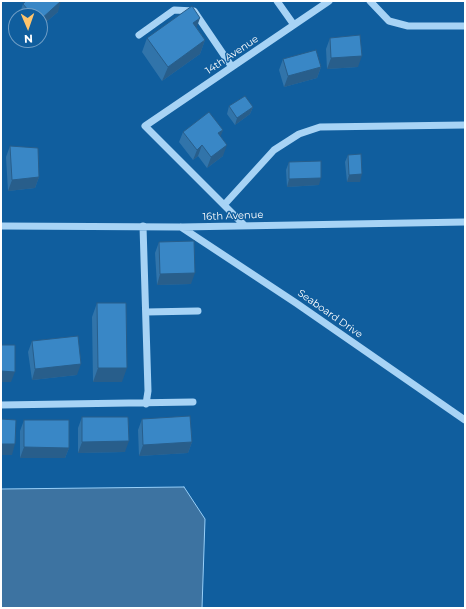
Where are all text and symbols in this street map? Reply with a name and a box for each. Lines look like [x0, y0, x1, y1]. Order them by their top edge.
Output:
north arrow [8, 8, 48, 48]
text: N [24, 32, 33, 46]
street label: 14th Avenue [203, 33, 261, 77]
street label: 16th Avenue [202, 209, 264, 223]
street label: Seaboard Drive [295, 287, 365, 341]

